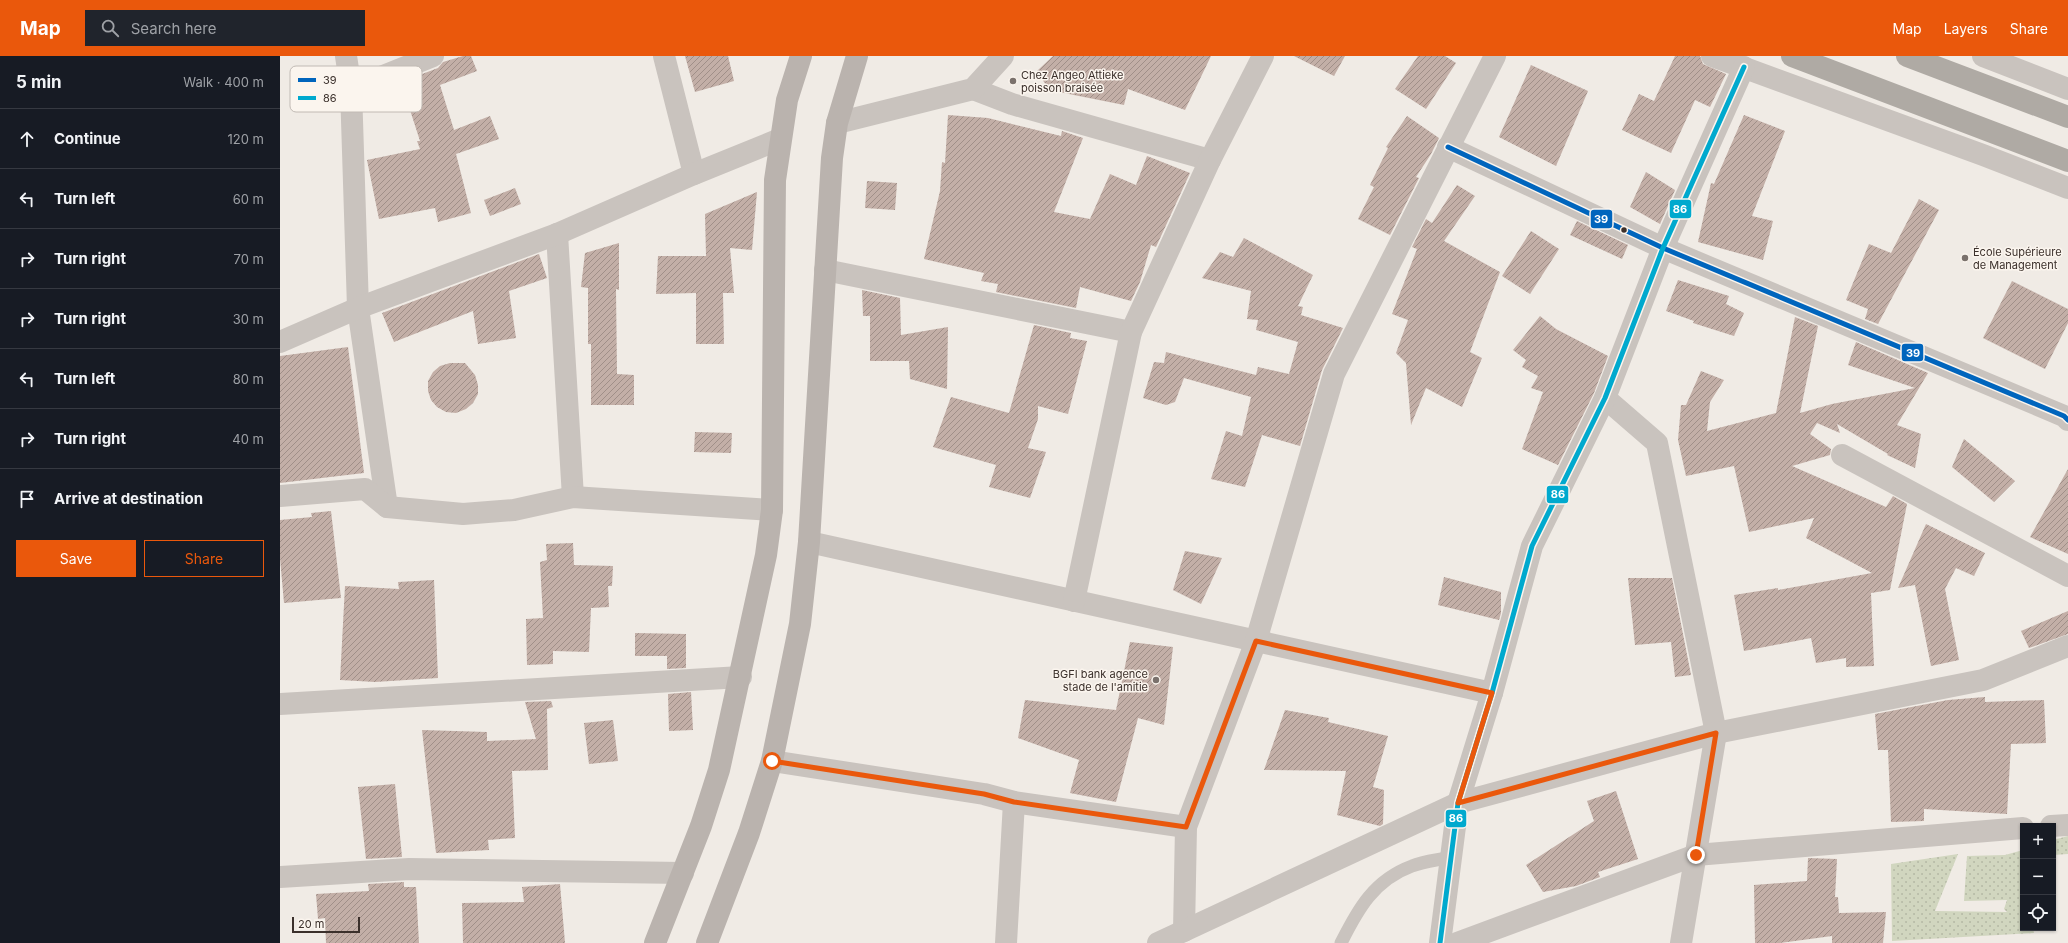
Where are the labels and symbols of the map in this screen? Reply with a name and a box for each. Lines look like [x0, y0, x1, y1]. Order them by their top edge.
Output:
legend [290, 66, 422, 112]
place label: Chez Angeo Attieke poisson braisée [1021, 68, 1123, 95]
text: 39 [323, 73, 337, 87]
marker: Chez Angeo Attieke poisson braisée [1008, 76, 1018, 86]
text: 86 [323, 91, 337, 105]
line badge: 86 [1669, 199, 1692, 219]
text: 86 [1673, 202, 1687, 216]
line badge: 39 [1590, 209, 1613, 229]
text: 39 [1594, 212, 1608, 226]
unlabelled marker [1619, 225, 1629, 235]
place label: École Supérieure de Management [1973, 245, 2062, 272]
marker: École Supérieure de Management [1960, 253, 1970, 263]
line badge: 39 [1901, 343, 1924, 362]
text: 39 [1906, 346, 1920, 360]
line badge: 86 [1546, 485, 1569, 504]
text: 86 [1551, 487, 1565, 501]
place label: BGFI bank agence stade de l'amitie [1053, 667, 1148, 694]
marker: BGFI bank agence stade de l'amitie [1151, 675, 1161, 685]
route start [763, 752, 781, 770]
line badge: 86 [1445, 809, 1467, 828]
text: 86 [1449, 811, 1463, 825]
route end [1687, 846, 1705, 864]
scale bar [292, 915, 360, 934]

